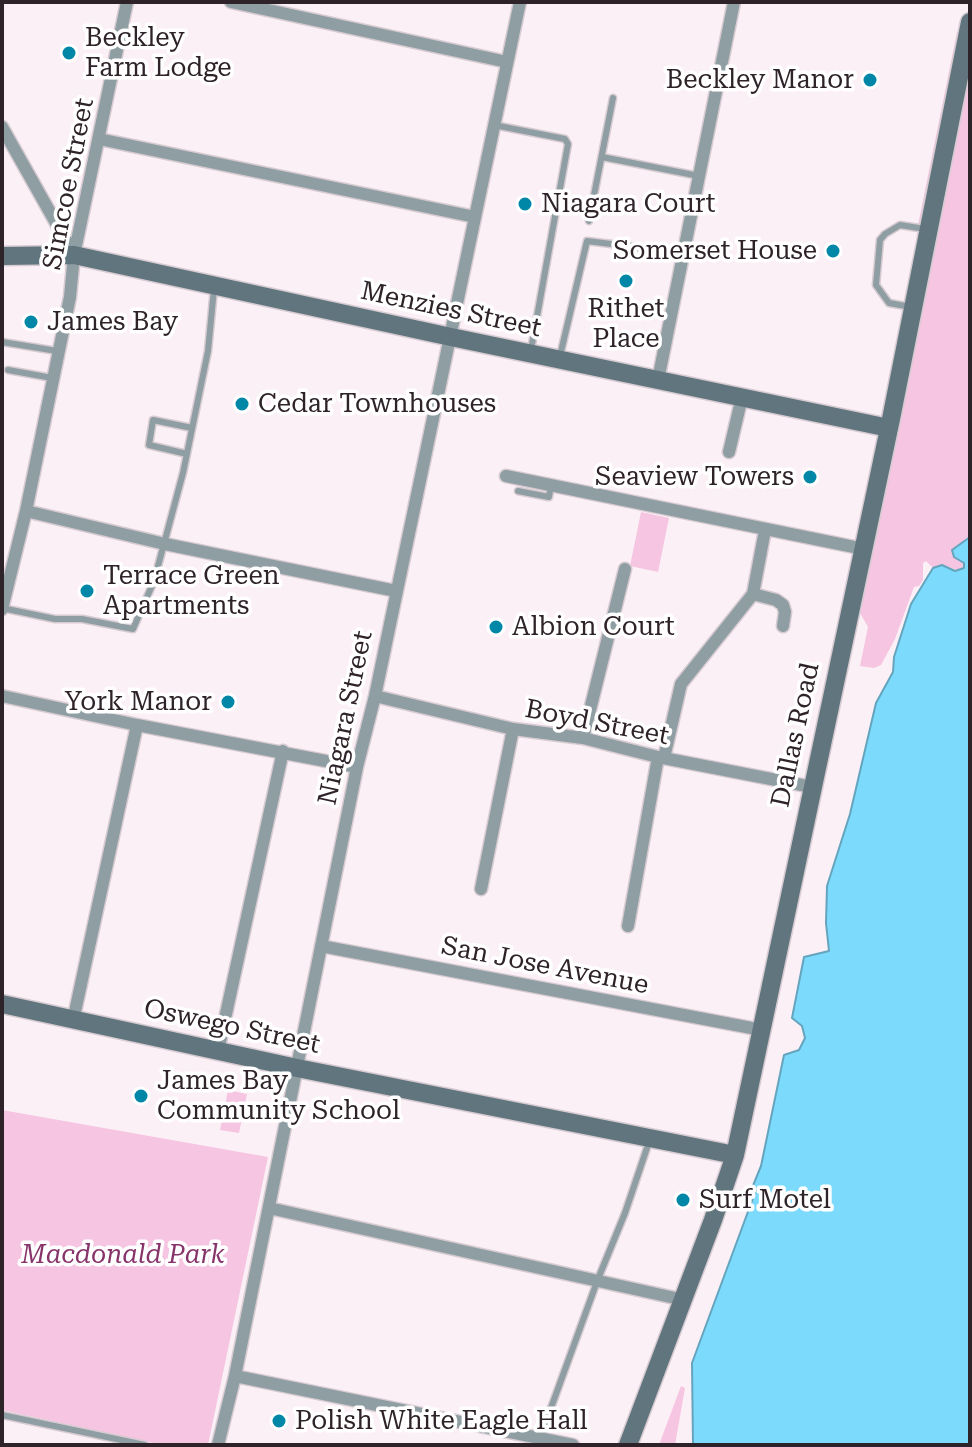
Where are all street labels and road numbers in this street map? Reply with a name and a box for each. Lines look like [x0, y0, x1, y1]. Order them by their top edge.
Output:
street label: Simcoe Street [37, 96, 101, 272]
street label: Menzies Street [358, 276, 544, 344]
street label: Niagara Street [312, 628, 380, 808]
street label: Dallas Road [765, 660, 827, 810]
street label: Boyd Street [523, 694, 671, 752]
street label: San Jose Avenue [439, 931, 651, 1001]
street label: Oswego Street [141, 993, 323, 1061]

